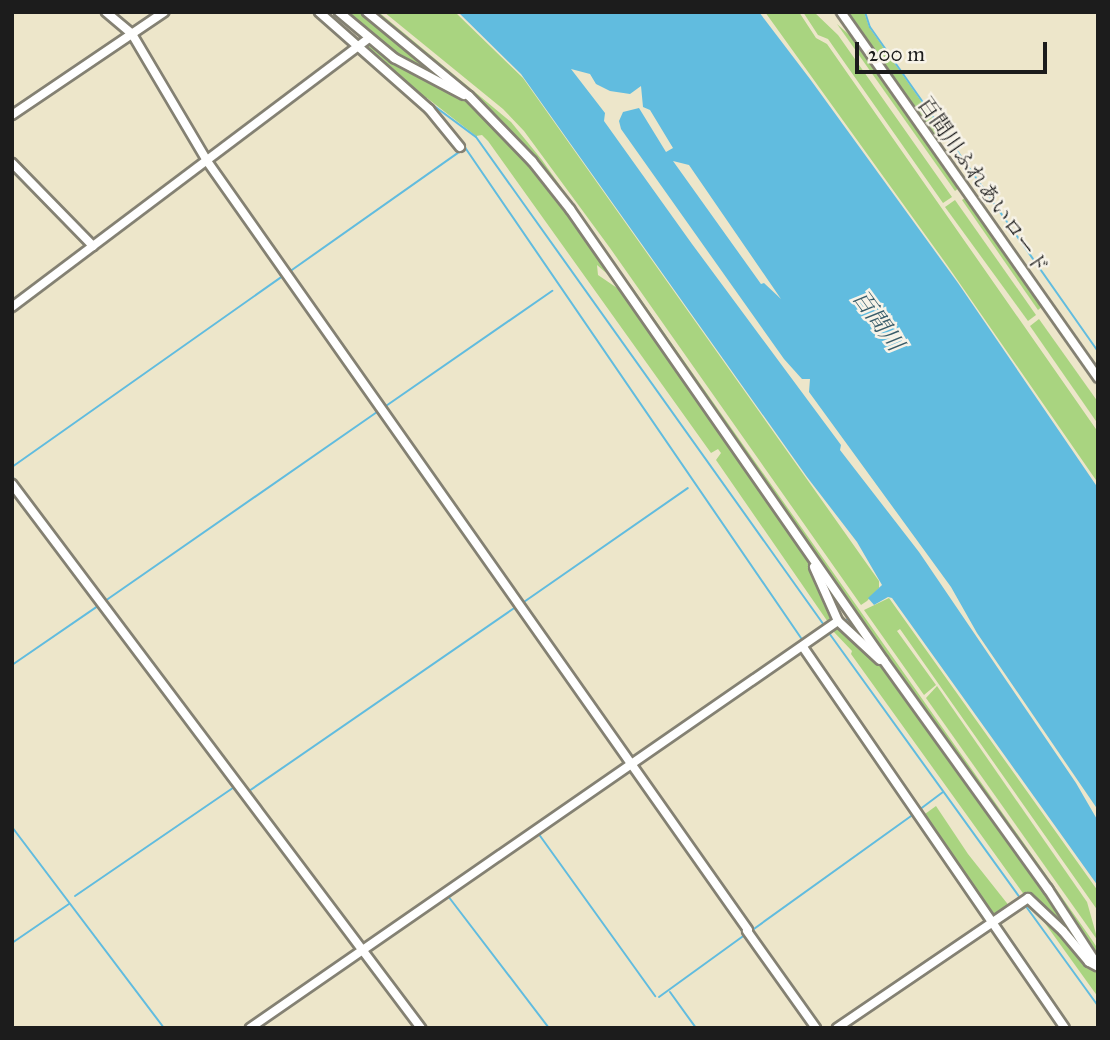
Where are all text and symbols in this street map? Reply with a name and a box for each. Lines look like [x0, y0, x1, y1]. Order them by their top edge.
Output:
scale bar [858, 28, 1050, 72]
text: 200 m [868, 41, 925, 67]
street label: 百間川ふれあいロード [912, 92, 1054, 278]
water label: 百間川 [847, 284, 909, 356]

